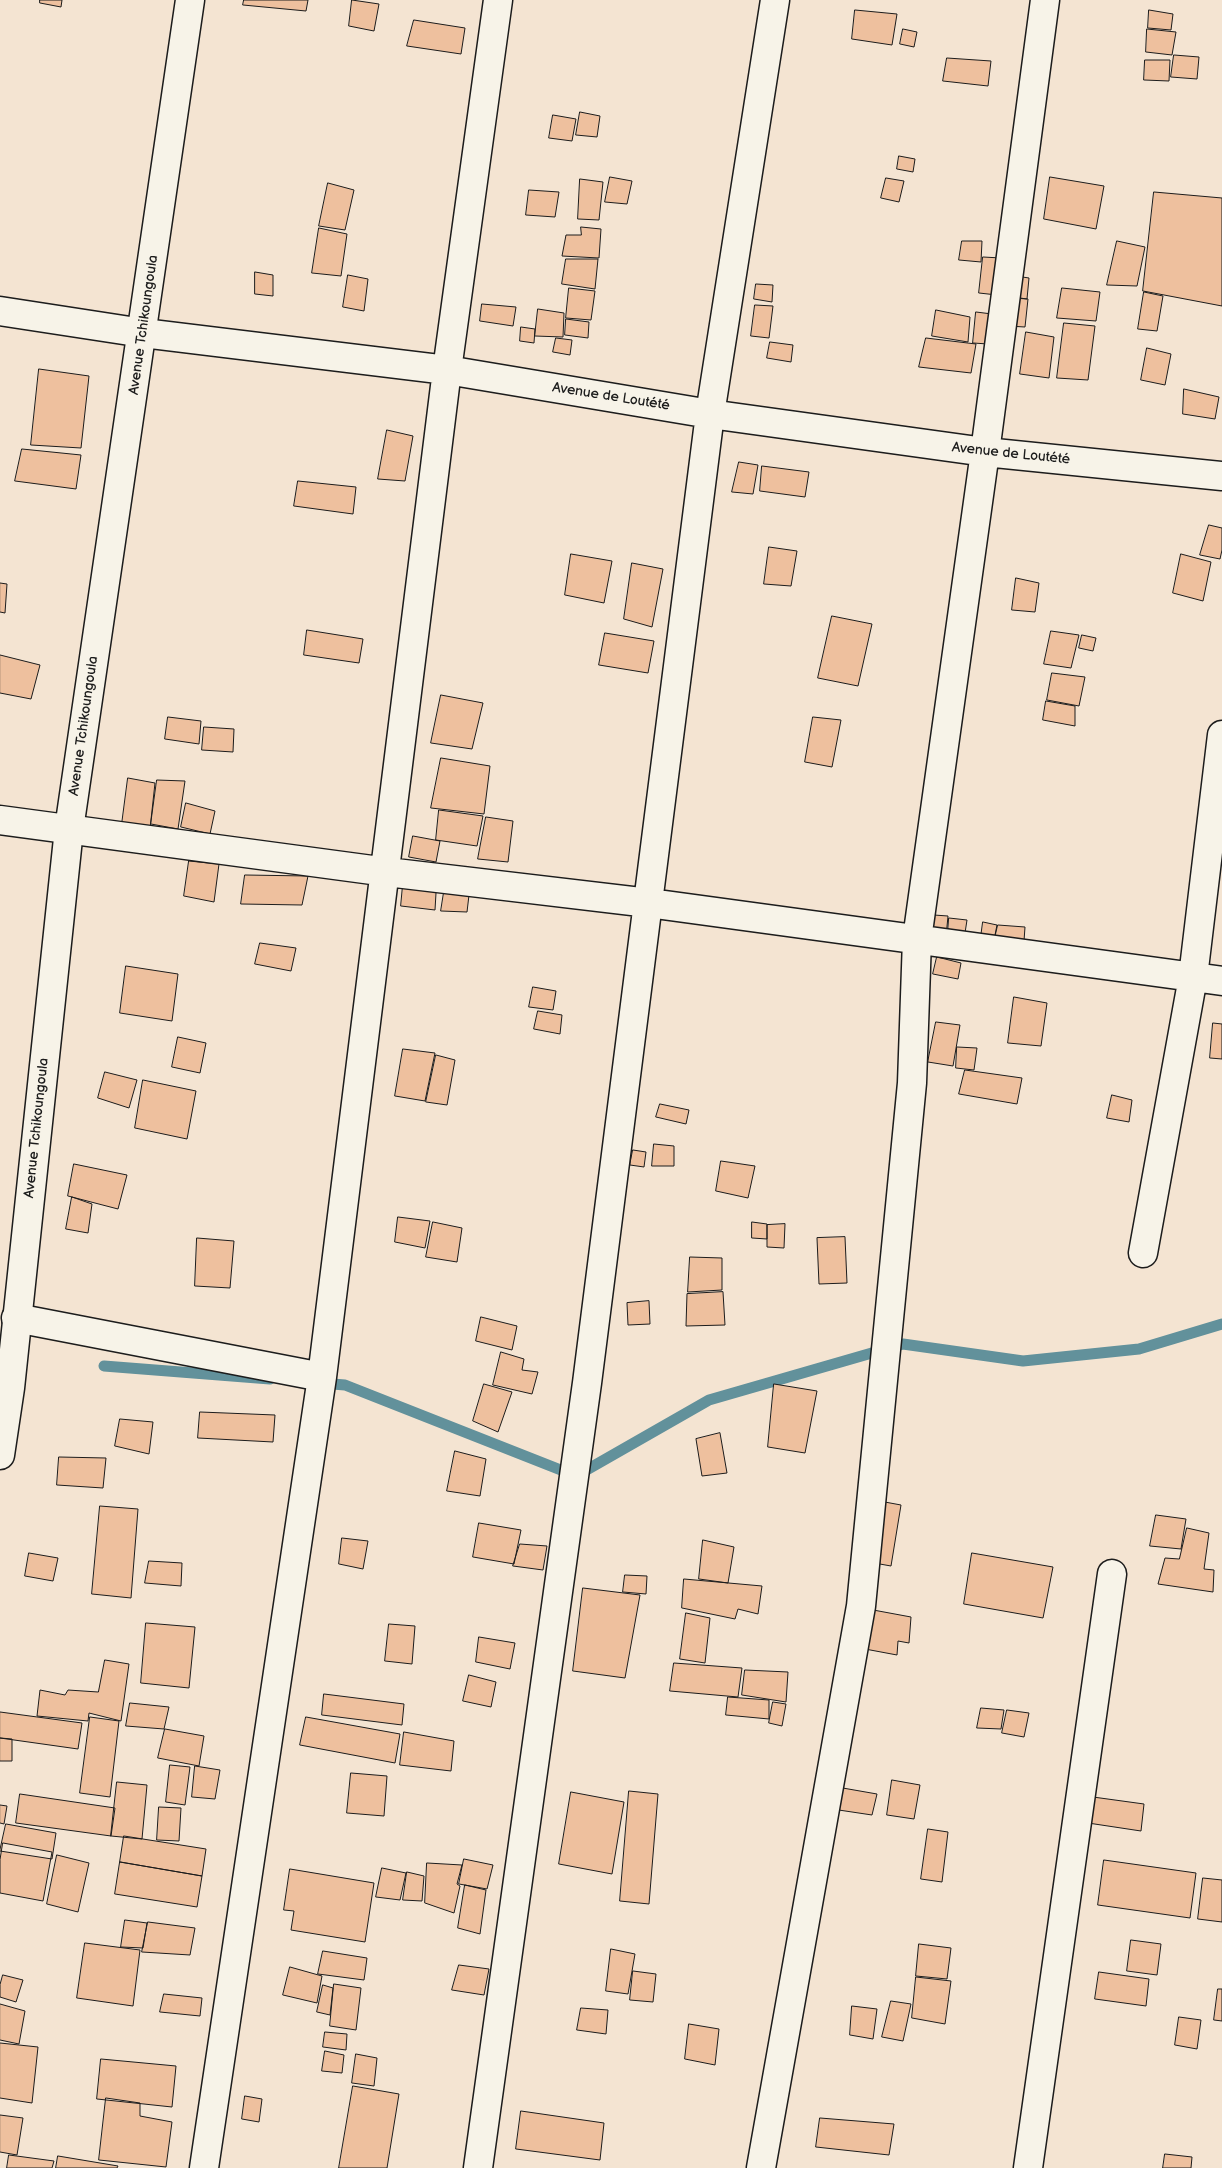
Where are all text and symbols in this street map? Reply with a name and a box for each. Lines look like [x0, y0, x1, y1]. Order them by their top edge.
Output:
street label: Avenue Tchikoungoula [126, 254, 162, 396]
street label: Avenue de Loutété [551, 379, 671, 415]
street label: Avenue de Loutété [951, 439, 1071, 469]
street label: Avenue Tchikoungoula [66, 655, 102, 797]
street label: Avenue Tchikoungoula [21, 1057, 53, 1199]

